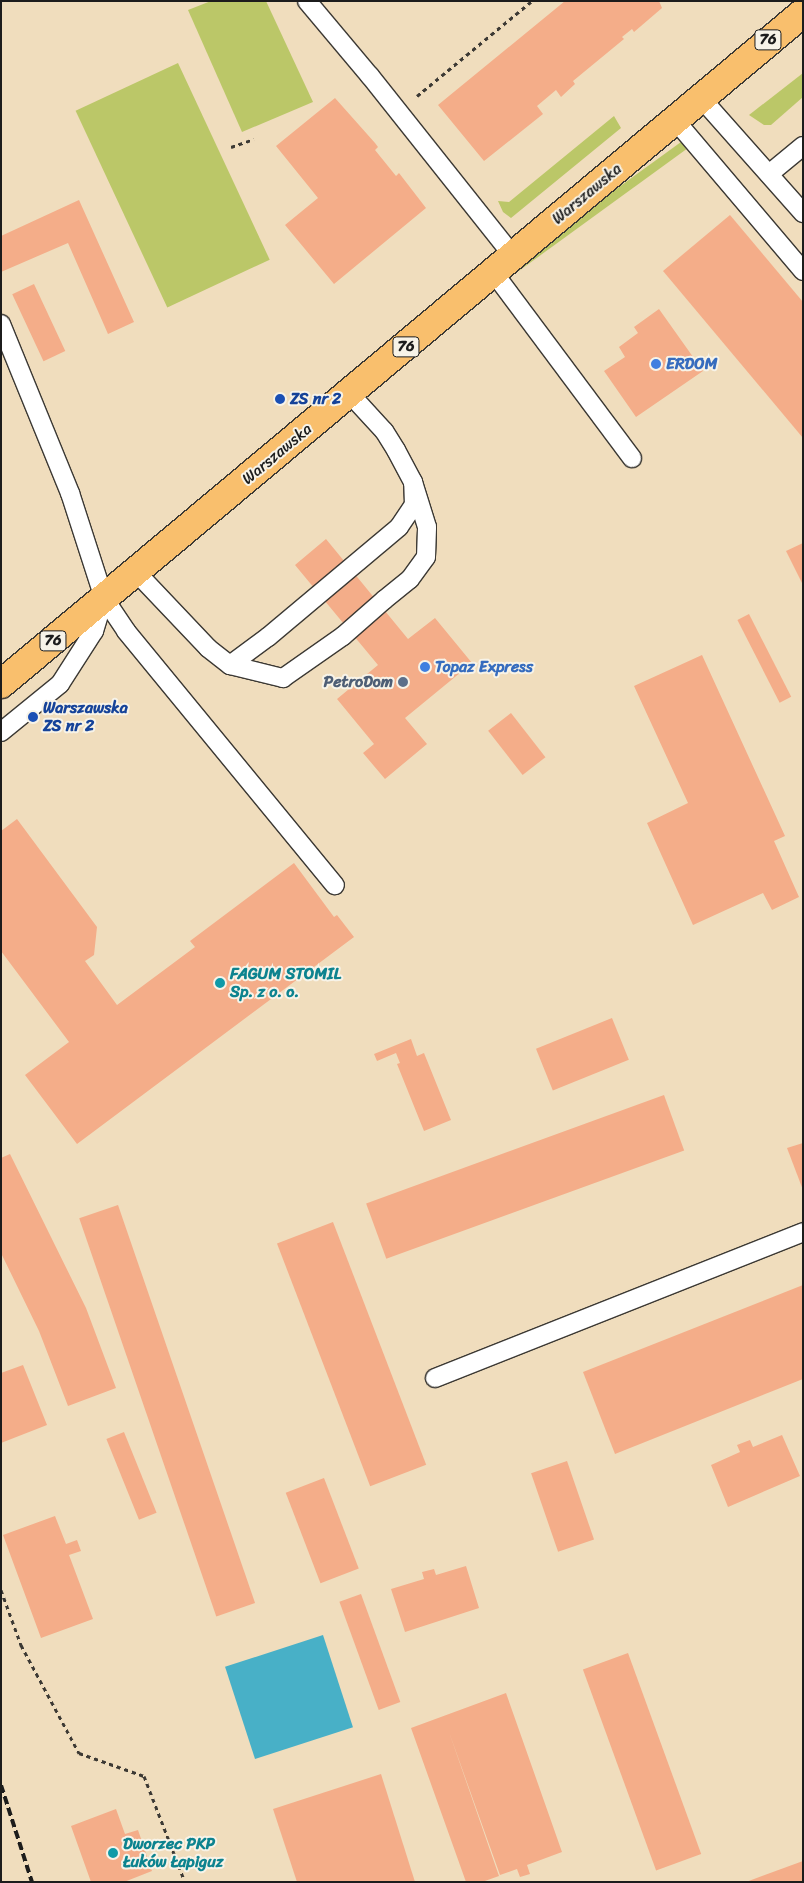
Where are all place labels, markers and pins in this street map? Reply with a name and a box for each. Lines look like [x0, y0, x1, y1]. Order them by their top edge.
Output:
place label: ERDOM [666, 354, 717, 374]
marker: ERDOM [650, 358, 662, 370]
place label: ZS nr 2 [290, 389, 341, 409]
marker: ZS nr 2 [274, 393, 286, 405]
place label: Topaz Express [435, 657, 534, 677]
marker: Topaz Express [419, 661, 431, 673]
place label: PetroDom [324, 672, 393, 692]
marker: PetroDom [397, 676, 409, 688]
place label: Warszawska ZS nr 2 [43, 698, 128, 736]
marker: Warszawska ZS nr 2 [27, 711, 39, 723]
place label: FAGUM STOMIL Sp. z o. o. [230, 964, 340, 1002]
marker: FAGUM STOMIL Sp. z o. o. [214, 977, 226, 989]
place label: Dworzec PKP Łuków Łapiguz [123, 1834, 223, 1872]
marker: Dworzec PKP Łuków Łapiguz [107, 1847, 119, 1859]

